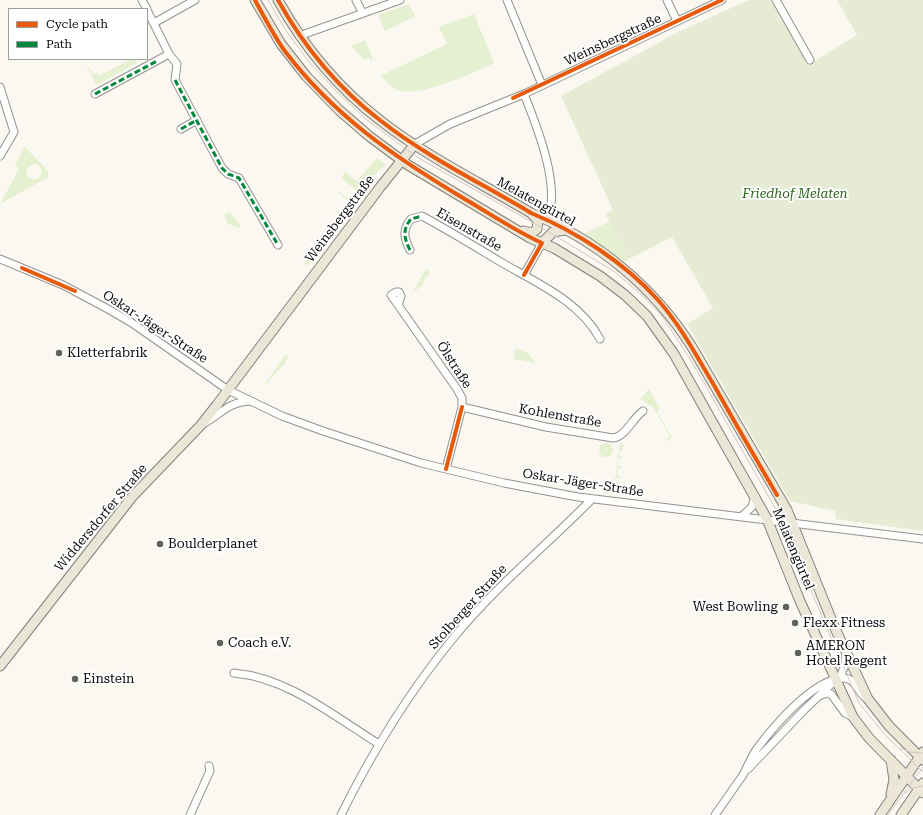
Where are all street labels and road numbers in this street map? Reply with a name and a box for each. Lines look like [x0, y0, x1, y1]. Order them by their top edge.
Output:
street label: Weinsbergstraße [562, 11, 664, 69]
street label: Weinsbergstraße [302, 172, 378, 266]
street label: Melatengürtel [494, 174, 578, 230]
street label: Eisenstraße [434, 205, 504, 255]
street label: Oskar-Jäger-Straße [99, 287, 211, 367]
street label: Ölstraße [433, 339, 475, 391]
street label: Kohlenstraße [518, 401, 602, 431]
street label: Widdersdorfer Straße [52, 461, 150, 575]
street label: Oskar-Jäger-Straße [521, 466, 645, 500]
street label: Melatengürtel [769, 506, 817, 592]
street label: Stolberger Straße [426, 561, 510, 653]

